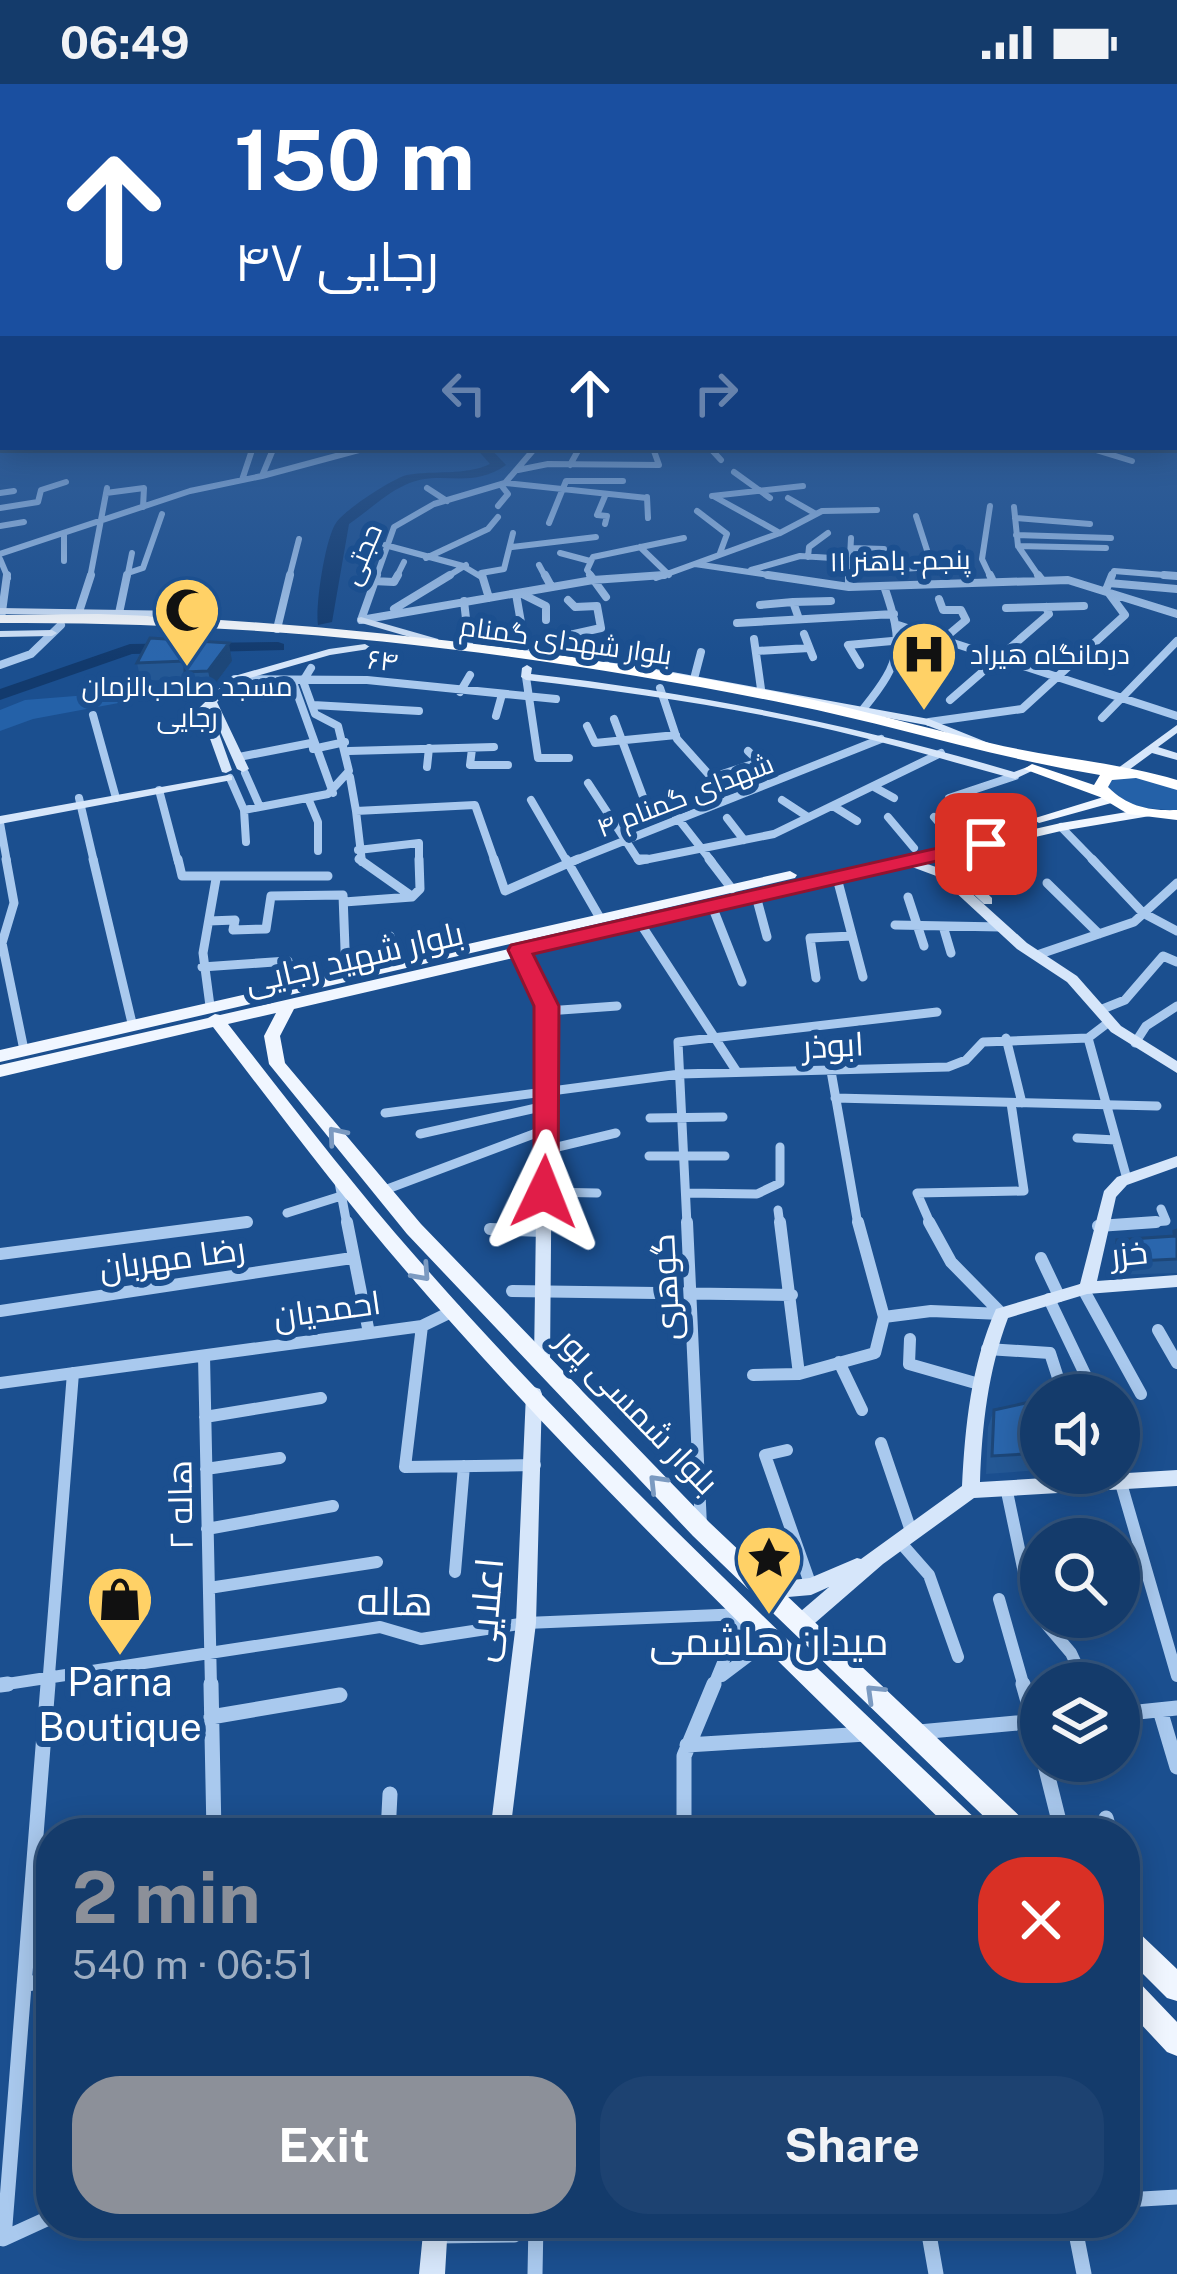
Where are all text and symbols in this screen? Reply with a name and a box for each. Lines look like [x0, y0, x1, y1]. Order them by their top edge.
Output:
text: 06:49 [60, 16, 190, 69]
text: 150 m [234, 110, 475, 209]
icon: ahead [36, 132, 192, 288]
text: رجایی ۴۷ [234, 230, 439, 293]
icon: left [431, 360, 497, 426]
icon: ahead [557, 360, 623, 426]
icon: right [683, 360, 749, 426]
street label: حجتی [334, 519, 389, 590]
street label: پنجم - باهنر ۱۱ [829, 543, 971, 580]
mosque icon: مسجد صاحب‌الزمان رجایی [152, 575, 222, 669]
street label: بلوار شهدای گمنام [457, 609, 674, 674]
hospital icon: درمانگاه هیراد [889, 619, 959, 713]
place label: درمانگاه هیراد [970, 638, 1130, 670]
street label: ۶۴ [366, 643, 400, 677]
place label: مسجد صاحب‌الزمان رجایی [81, 670, 293, 734]
street label: شهدای گمنام ۴ [592, 747, 779, 846]
pin [935, 793, 1037, 895]
icon: arrive [953, 811, 1019, 877]
street label: بلوار شهید رجایی [241, 913, 467, 1003]
street label: ابوذر [799, 1024, 865, 1067]
one-way arrow [328, 1127, 350, 1149]
position arrow [481, 1129, 607, 1255]
street label: رضا مهربان [97, 1229, 248, 1288]
street label: گوهری [643, 1232, 688, 1341]
street label: خزر [1107, 1232, 1149, 1275]
one-way arrow [408, 1259, 429, 1280]
street label: احمدیان [271, 1283, 383, 1336]
street label: بلوار شمسی پور [546, 1319, 726, 1504]
map controls [1020, 1374, 1140, 1782]
button: sound [1020, 1374, 1140, 1494]
street label: هاله ۲ [160, 1460, 200, 1550]
one-way arrow [650, 1475, 672, 1497]
button: search [1020, 1518, 1140, 1638]
place icon: میدان هاشمی [734, 1523, 804, 1617]
street label: اعلایی [458, 1556, 513, 1664]
shop icon: Parna Boutique [85, 1564, 155, 1658]
street label: هاله [357, 1577, 433, 1625]
place label: میدان هاشمی [650, 1618, 888, 1665]
place label: Parna Boutique [38, 1659, 202, 1750]
button: layers [1020, 1662, 1140, 1782]
one-way arrow [867, 1685, 888, 1707]
text: 2 min [72, 1855, 261, 1939]
button: close [978, 1857, 1104, 1983]
text: 540 m · 06:51 [72, 1942, 314, 1988]
button: Exit [72, 2076, 576, 2214]
button: Share [600, 2076, 1104, 2214]

